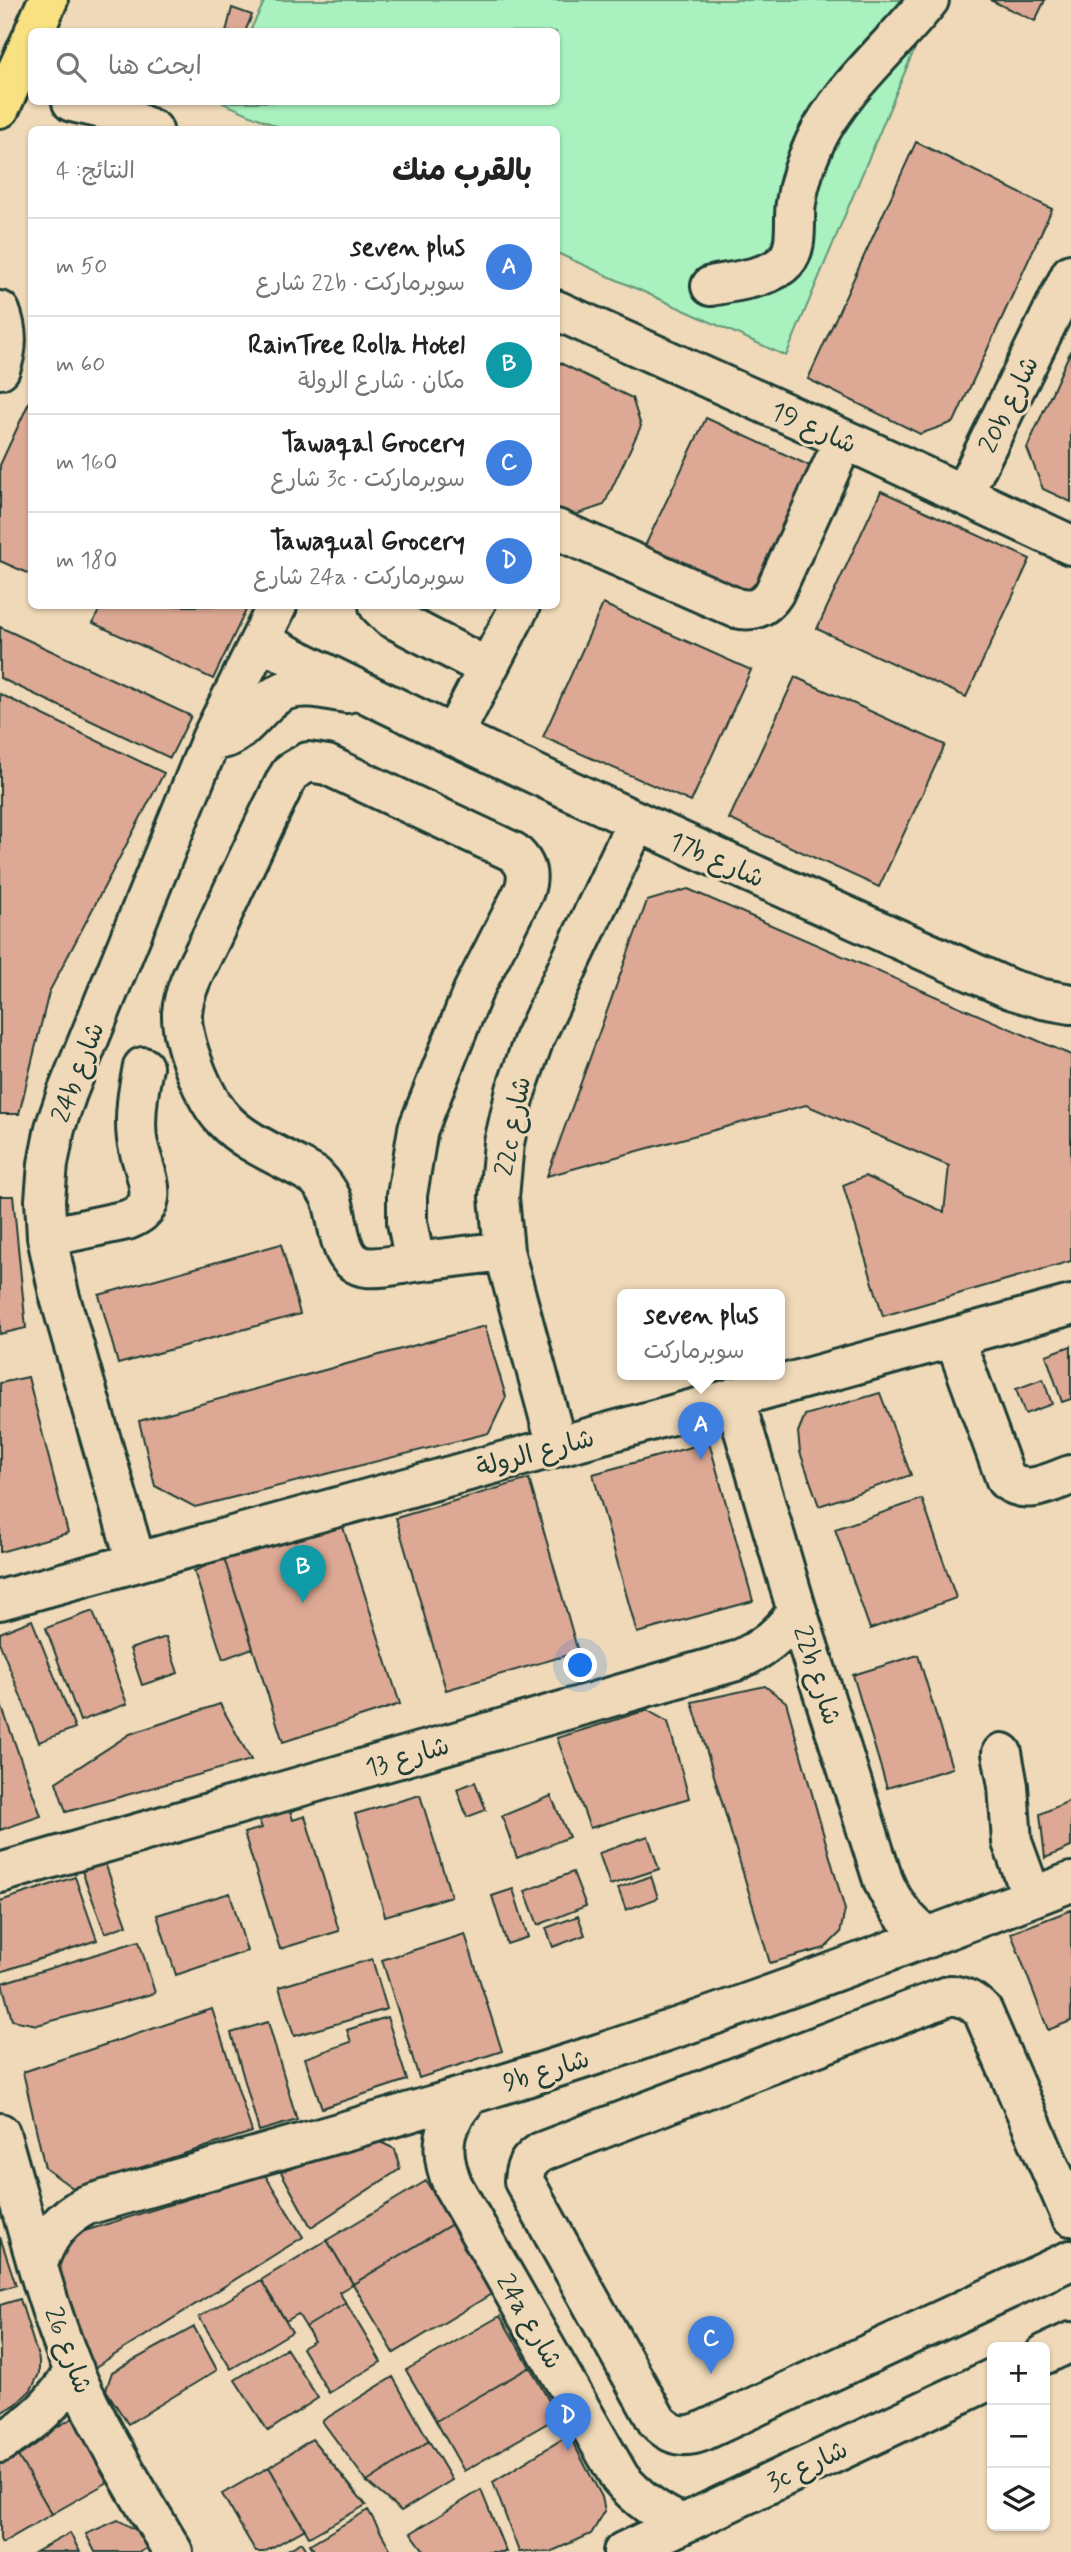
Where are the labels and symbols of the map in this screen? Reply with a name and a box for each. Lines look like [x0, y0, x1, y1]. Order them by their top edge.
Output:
street label: 20b شارع [972, 351, 1048, 459]
street label: شارع 19 [765, 395, 861, 463]
street label: 17b شارع [663, 825, 769, 897]
street label: 24b شارع [44, 1018, 113, 1128]
street label: 22c شارع [488, 1074, 540, 1179]
pin: A [678, 1402, 724, 1460]
street label: شارع الرولة [473, 1422, 598, 1486]
pin: B [280, 1545, 326, 1603]
street label: 22b شارع [784, 1622, 848, 1730]
your location [563, 1648, 597, 1682]
street label: شارع 13 [362, 1730, 454, 1786]
street label: 9b شارع [499, 2043, 594, 2101]
street label: 24a شارع [487, 2268, 569, 2376]
street label: شارع 26 [35, 2302, 99, 2399]
pin: C [688, 2316, 734, 2374]
pin: D [545, 2393, 591, 2451]
street label: 3c شارع [762, 2433, 854, 2500]

